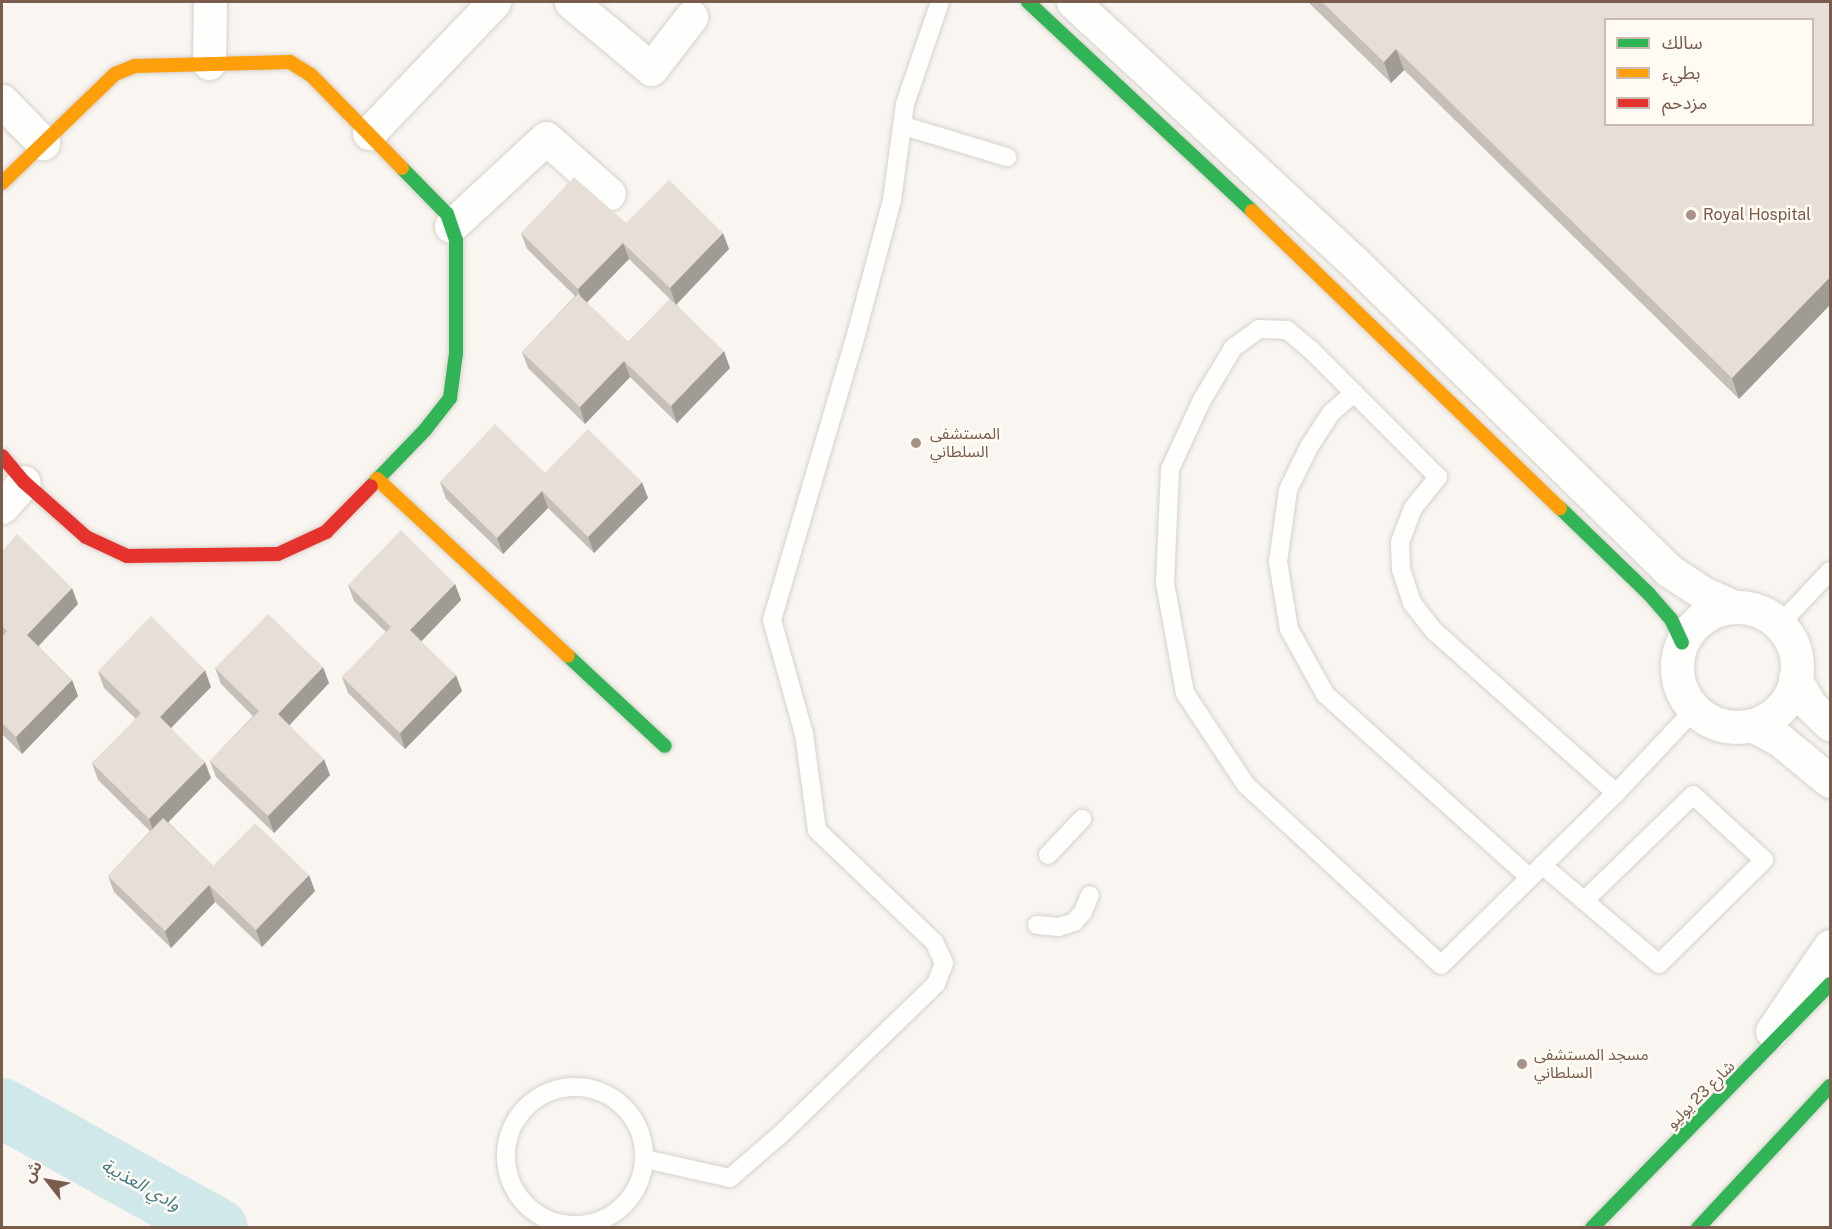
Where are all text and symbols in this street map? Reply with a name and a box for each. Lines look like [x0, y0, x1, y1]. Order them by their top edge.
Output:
legend [1604, 18, 1814, 126]
text: سالك [1662, 32, 1703, 53]
text: بطيء [1662, 62, 1700, 83]
text: مزدحم [1662, 92, 1707, 113]
place label: Royal Hospital [1703, 205, 1811, 225]
marker: Royal Hospital [1684, 208, 1698, 222]
place label: المستشفى السلطاني [930, 424, 1000, 462]
marker: المستشفى السلطاني [907, 434, 925, 452]
place label: مسجد المستشفى السلطاني [1534, 1045, 1649, 1083]
marker: مسجد المستشفى السلطاني [1515, 1057, 1529, 1071]
street label: شارع 23 يوليو [1663, 1057, 1739, 1133]
north arrow [18, 1151, 78, 1211]
water label: وادي العذيبة [98, 1154, 184, 1216]
text: ش [18, 1157, 46, 1186]

